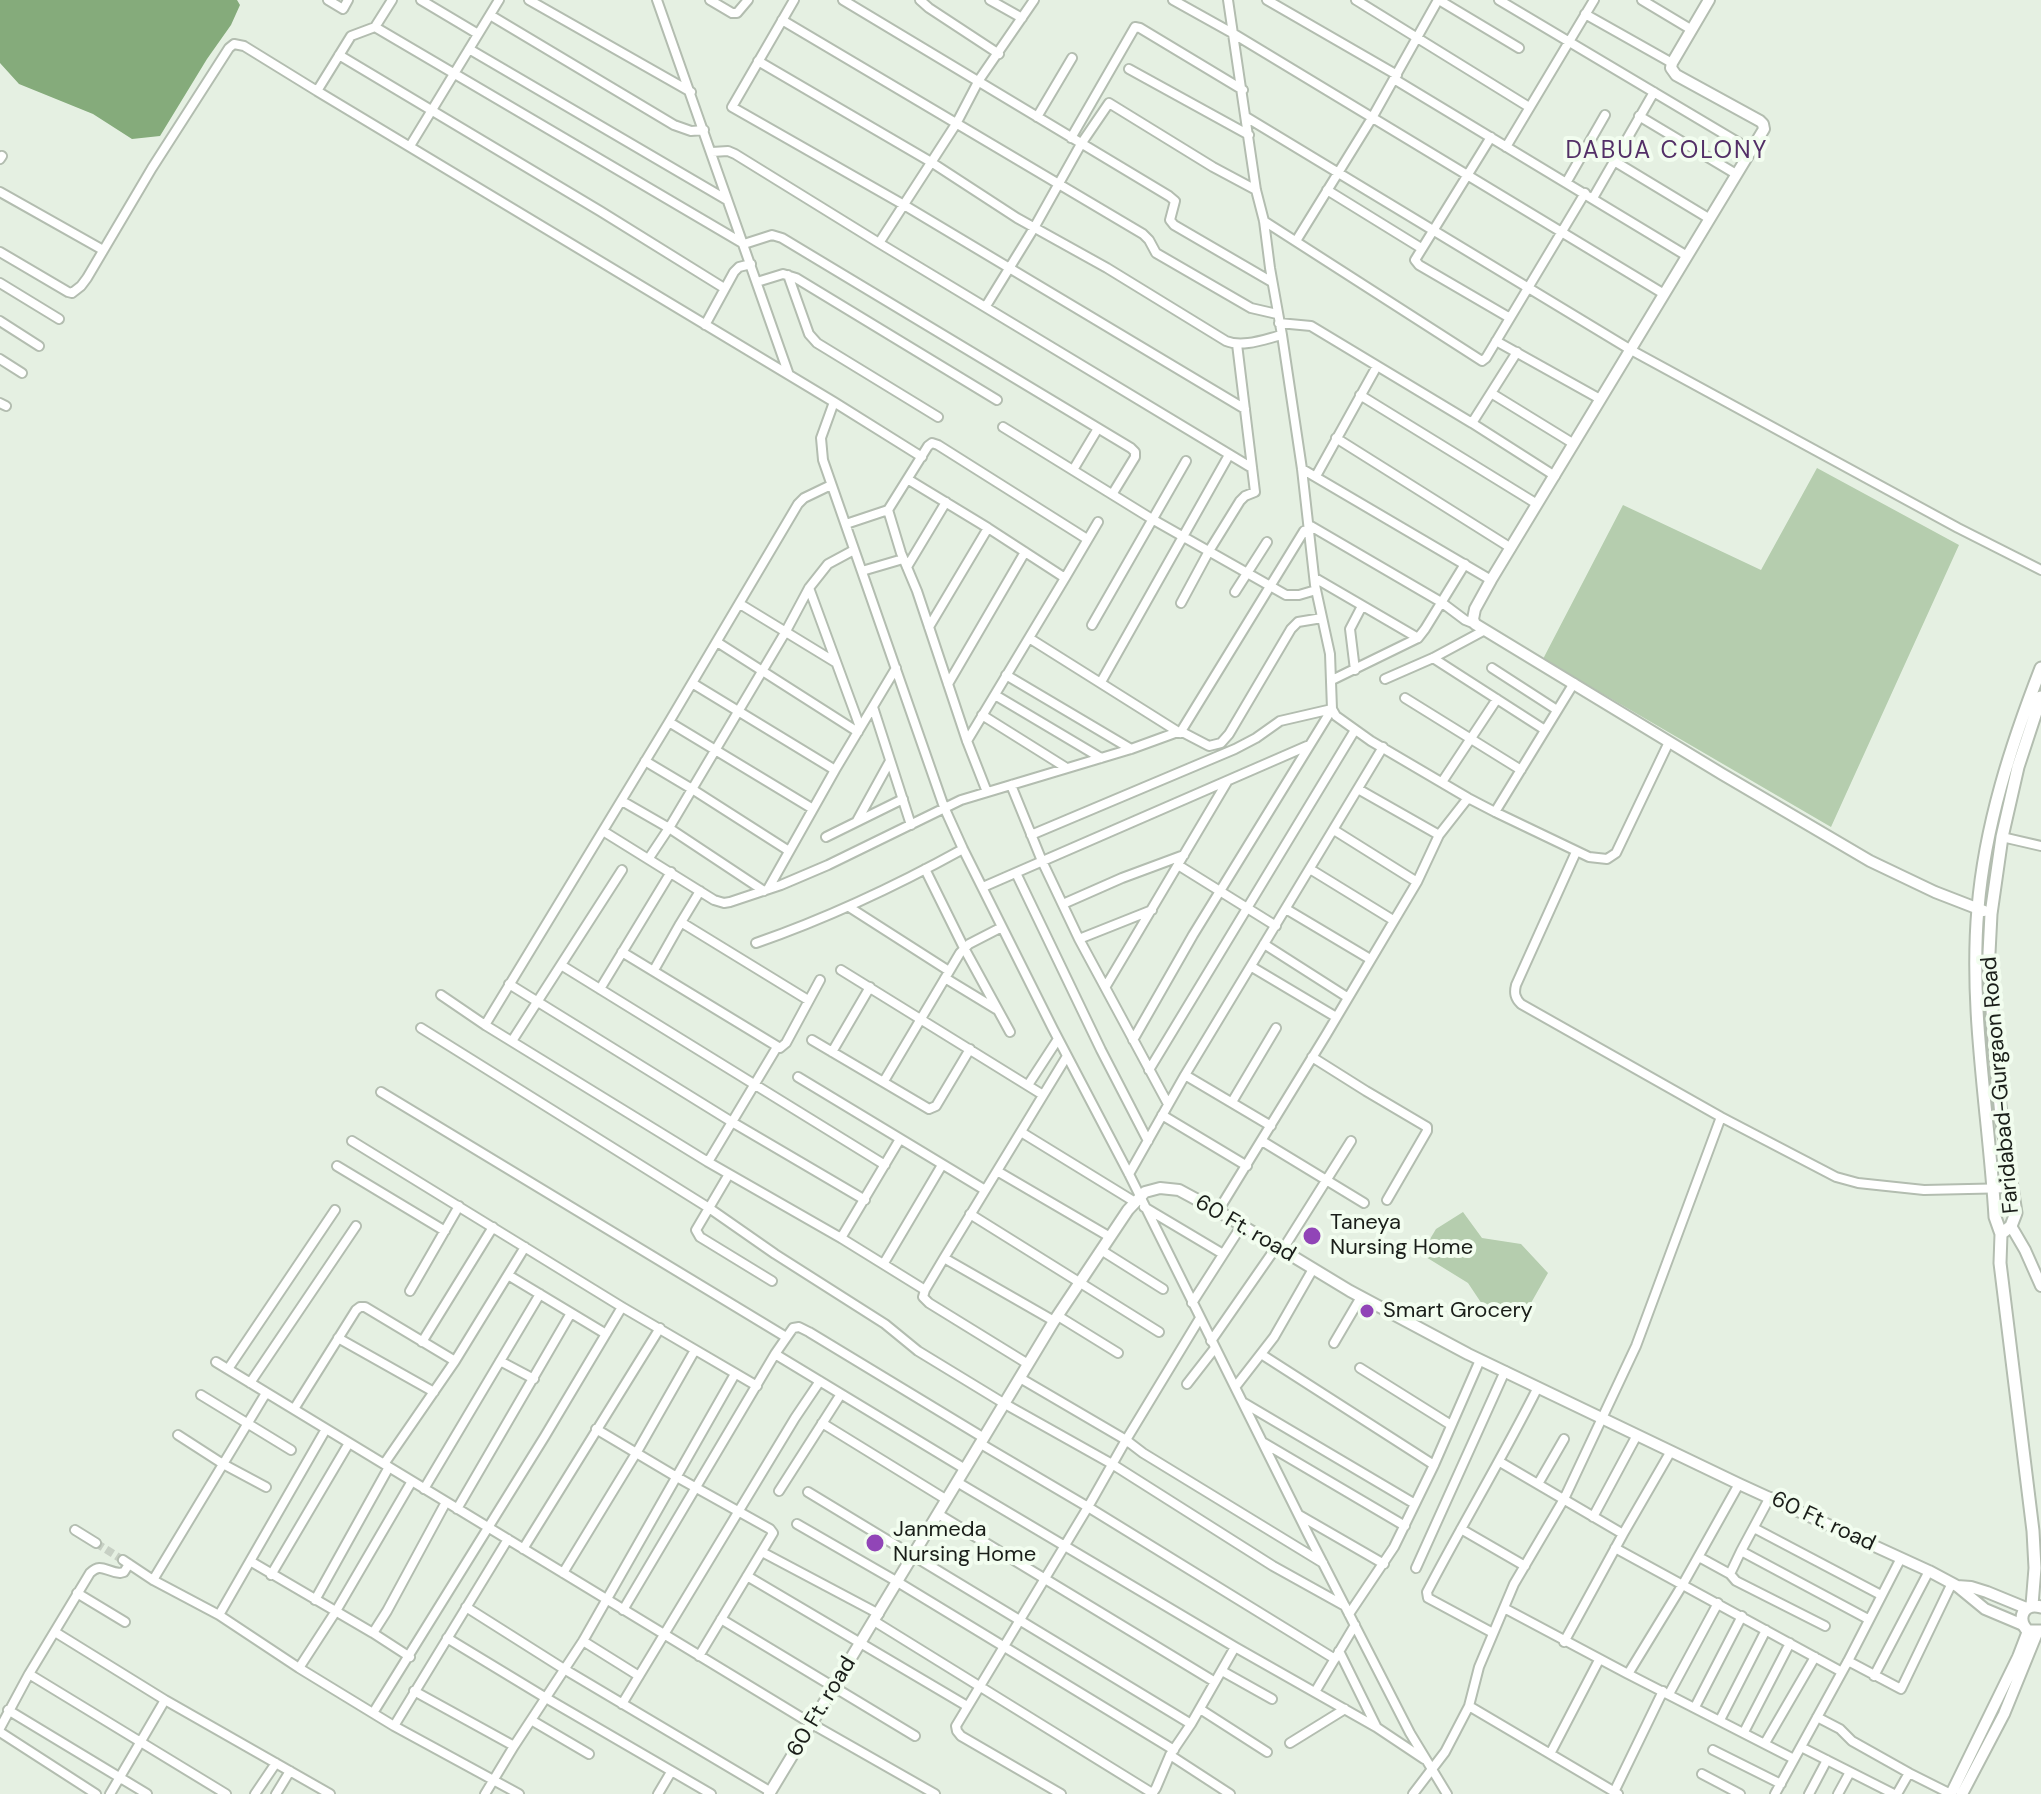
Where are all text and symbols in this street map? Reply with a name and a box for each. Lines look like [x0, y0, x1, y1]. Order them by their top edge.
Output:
district label: DABUA COLONY [1566, 138, 1768, 166]
street label: Faridabad-Gurgaon Road [1977, 955, 2025, 1215]
street label: 60 Ft. road [1190, 1190, 1300, 1268]
place label: Taneya Nursing Home [1330, 1210, 1473, 1262]
marker: Taneya Nursing Home [1301, 1225, 1323, 1247]
place label: Smart Grocery [1383, 1298, 1533, 1324]
marker: Smart Grocery [1358, 1302, 1376, 1320]
street label: 60 Ft. road [1767, 1486, 1879, 1558]
place label: Janmeda Nursing Home [893, 1517, 1036, 1568]
marker: Janmeda Nursing Home [864, 1532, 886, 1554]
street label: 60 Ft. road [782, 1652, 862, 1762]

